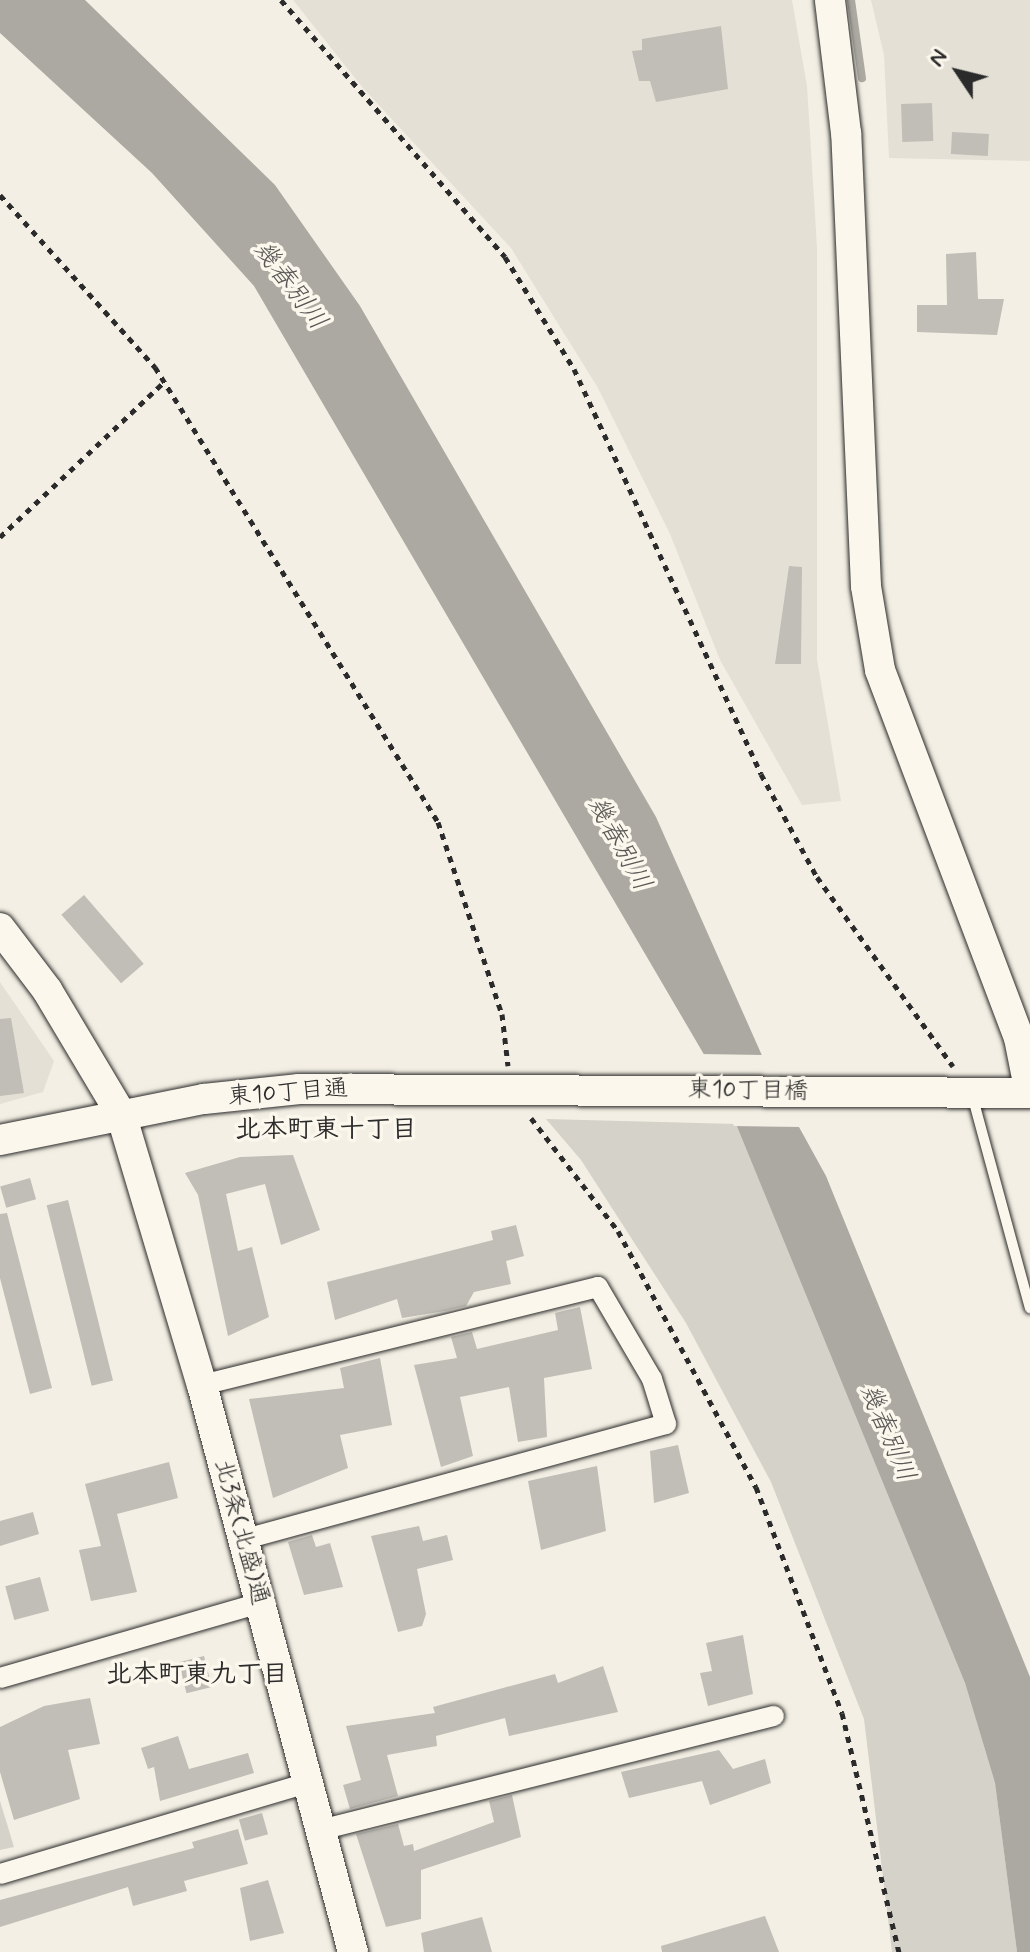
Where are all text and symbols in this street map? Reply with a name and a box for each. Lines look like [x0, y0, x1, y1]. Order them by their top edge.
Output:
north arrow [918, 32, 998, 112]
text: N [923, 44, 954, 72]
water label: 幾春別川 [245, 235, 333, 337]
water label: 幾春別川 [579, 791, 657, 897]
street label: 東10丁目通 [227, 1074, 349, 1112]
street label: 東10丁目橋 [688, 1076, 808, 1106]
district label: 北本町東十丁目 [235, 1115, 417, 1147]
water label: 幾春別川 [851, 1379, 921, 1487]
street label: 北3条(北盛)通 [208, 1456, 274, 1608]
district label: 北本町東九丁目 [106, 1660, 288, 1692]

